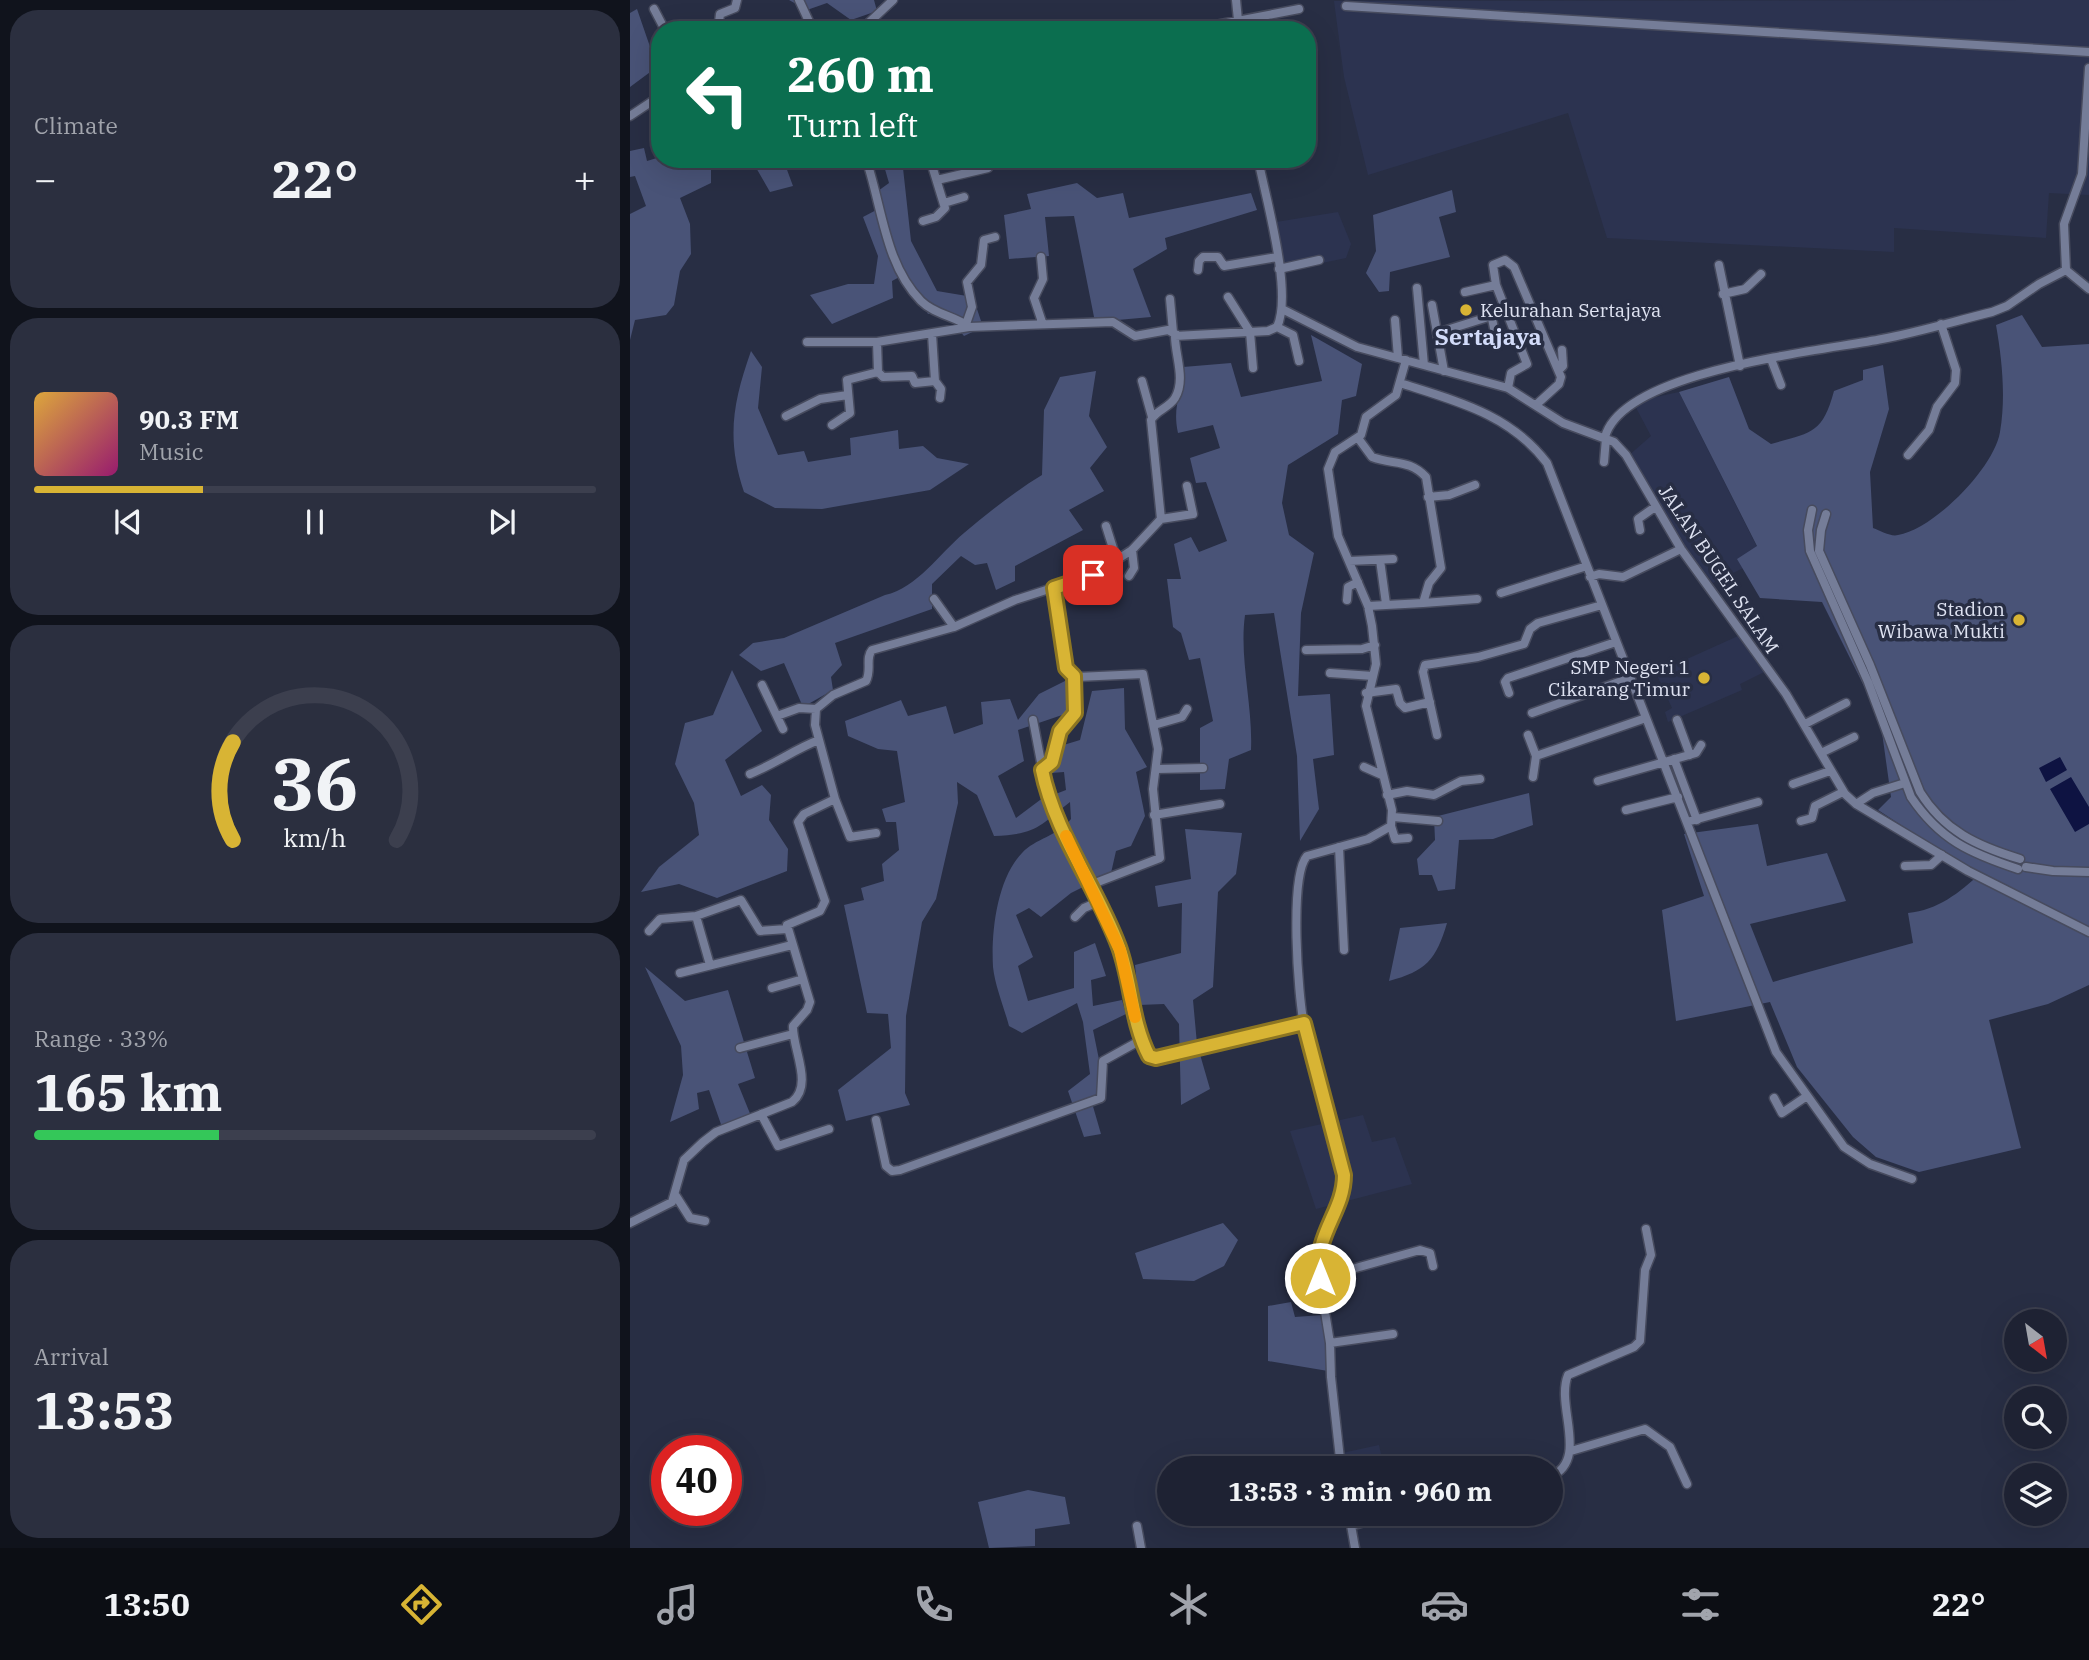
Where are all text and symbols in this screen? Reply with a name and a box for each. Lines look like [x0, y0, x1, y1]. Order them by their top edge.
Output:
text: 260 m [787, 42, 934, 105]
icon: left [672, 49, 763, 140]
text: Turn left [787, 104, 918, 146]
text: Climate [34, 110, 118, 140]
text: 22° [272, 145, 358, 212]
text: − [34, 154, 57, 203]
text: + [573, 154, 596, 203]
place label: Kelurahan Sertajaya [1480, 298, 1661, 322]
marker: Kelurahan Sertajaya [1458, 302, 1474, 318]
district label: Sertajaya [1434, 321, 1542, 351]
text: 90.3 FM [139, 402, 239, 436]
text: Music [139, 436, 204, 466]
street label: JALAN BUGEL SALAM [1654, 480, 1784, 658]
icon: previous [109, 503, 147, 541]
icon: pause [296, 503, 334, 541]
icon: next [483, 503, 521, 541]
pin [1063, 545, 1123, 605]
icon: arrive [1074, 556, 1112, 594]
place label: Stadion Wibawa Mukti [1878, 597, 2005, 643]
marker: Stadion Wibawa Mukti [2011, 612, 2027, 628]
place label: SMP Negeri 1 Cikarang Timur [1548, 655, 1691, 701]
marker: SMP Negeri 1 Cikarang Timur [1696, 670, 1712, 686]
text: 36 [271, 735, 359, 830]
text: km/h [283, 821, 347, 854]
text: Range · 33% [34, 1023, 168, 1053]
text: 165 km [34, 1058, 223, 1125]
position arrow [1283, 1241, 1357, 1315]
north arrow [2004, 1309, 2067, 1372]
map controls [2004, 1309, 2067, 1526]
text: Arrival [34, 1341, 109, 1371]
text: 13:53 [34, 1376, 175, 1443]
button: search [2004, 1386, 2067, 1449]
speed limit sign: 40 [651, 1435, 742, 1526]
button: layers [2004, 1463, 2067, 1526]
text: 13:53 · 3 min · 960 m [1228, 1474, 1492, 1508]
icon: directions [397, 1580, 446, 1629]
icon: music [653, 1580, 702, 1629]
icon: phone [909, 1580, 958, 1629]
icon: climate [1164, 1580, 1213, 1629]
icon: car [1420, 1580, 1469, 1629]
icon: filters [1676, 1580, 1725, 1629]
text: 13:50 [103, 1583, 190, 1625]
text: 22° [1932, 1583, 1986, 1625]

